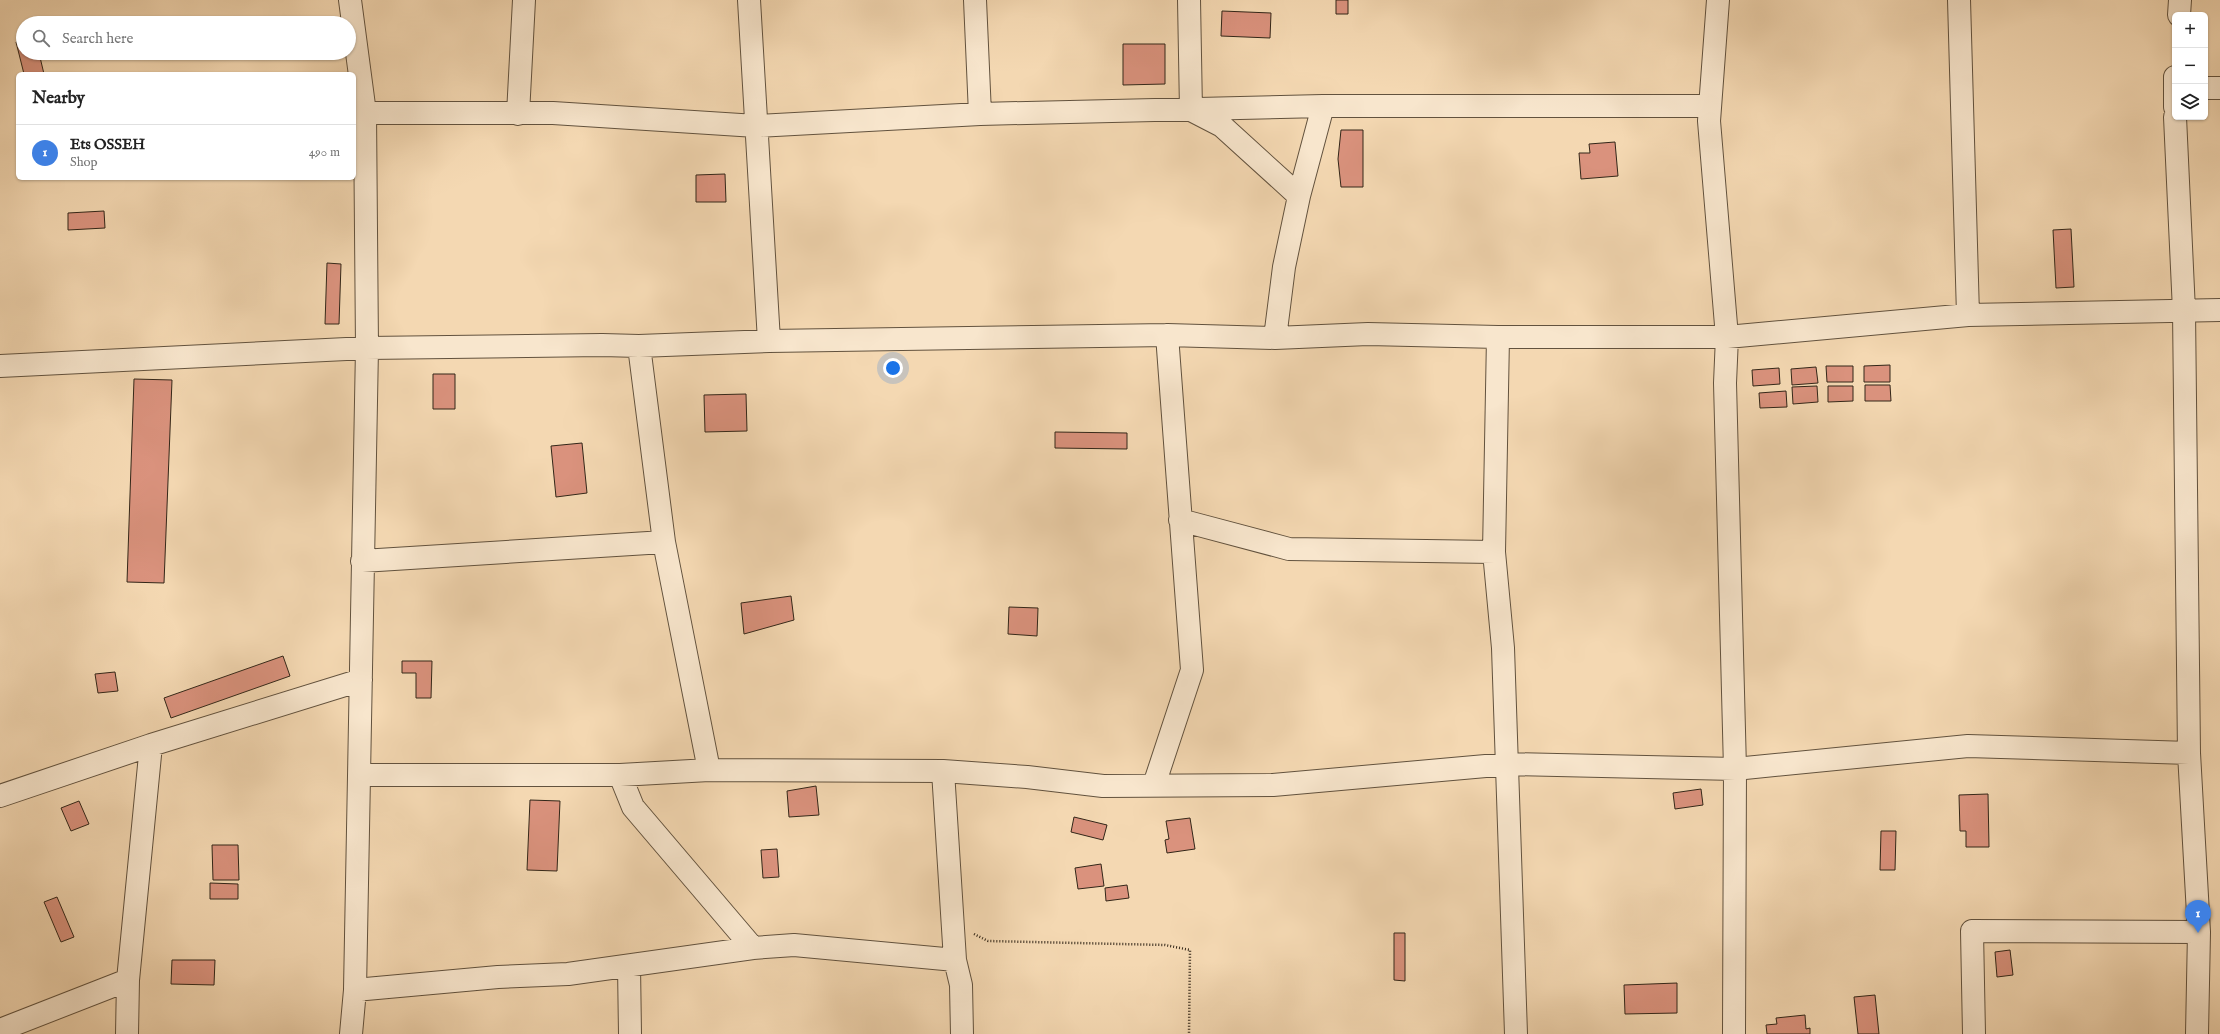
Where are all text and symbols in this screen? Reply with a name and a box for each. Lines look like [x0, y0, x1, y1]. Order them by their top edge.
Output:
map controls [2172, 12, 2208, 120]
button: + [2172, 12, 2208, 48]
search box [16, 16, 356, 60]
icon: search [30, 27, 52, 49]
text: Search here [62, 29, 133, 48]
button: − [2172, 48, 2208, 84]
button: layers [2172, 84, 2208, 120]
text: Nearby [32, 88, 85, 109]
text: Ets OSSEH [70, 135, 145, 154]
text: 1 [43, 144, 47, 161]
text: 490 m [309, 144, 340, 161]
text: Shop [70, 154, 98, 171]
your location [883, 358, 903, 378]
pin: 1 [2185, 900, 2211, 933]

